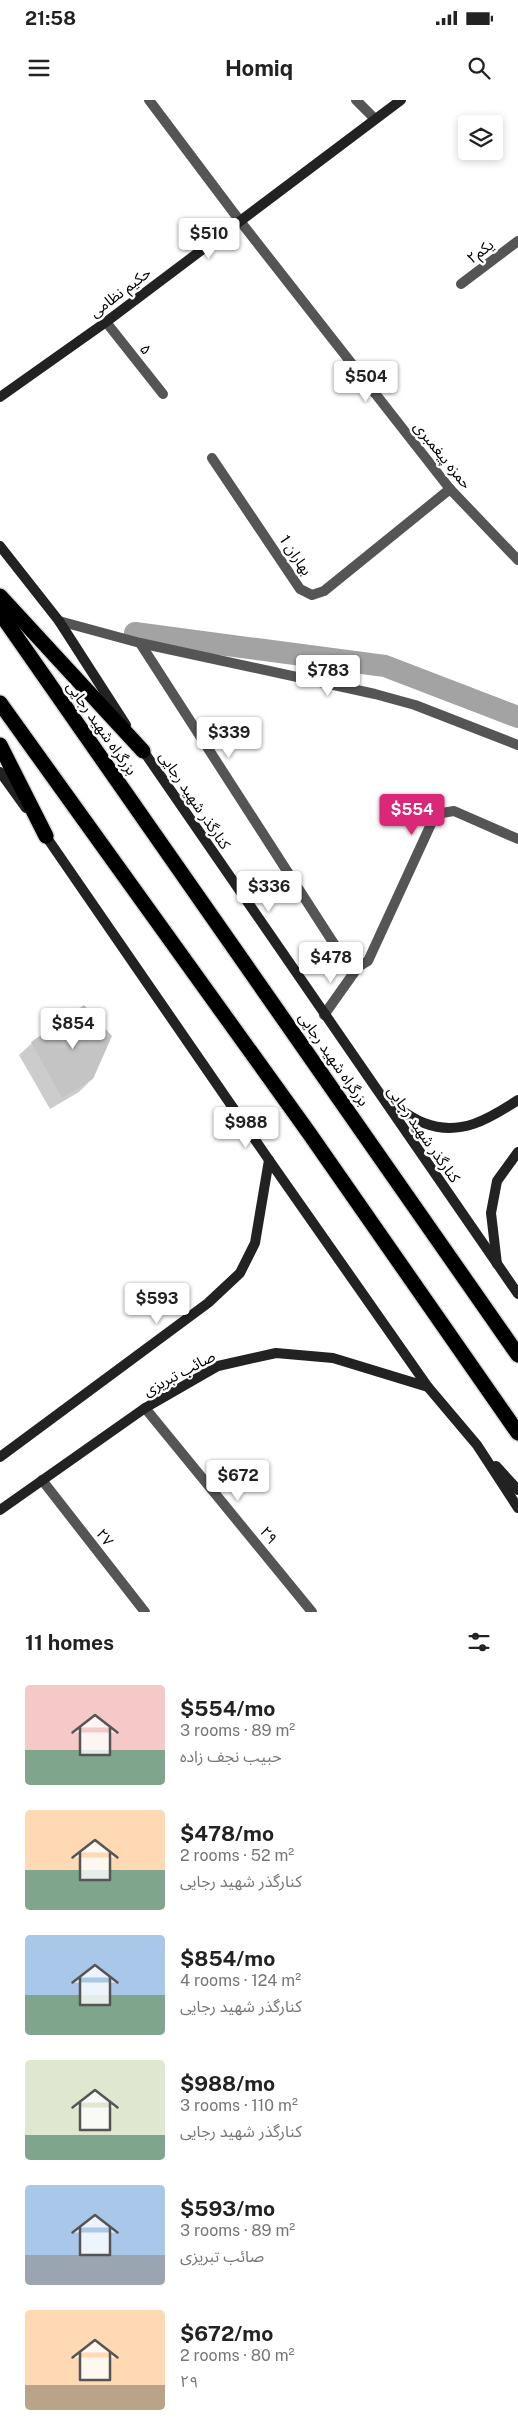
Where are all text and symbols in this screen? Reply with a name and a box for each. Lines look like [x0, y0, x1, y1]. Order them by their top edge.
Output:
text: 21:58 [25, 7, 76, 29]
icon: menu [25, 54, 53, 82]
icon: search [465, 54, 493, 82]
text: Homiq [225, 55, 293, 81]
map controls [458, 115, 503, 160]
button: layers [458, 115, 503, 160]
pin: $510 [179, 218, 239, 260]
text: $510 [190, 224, 228, 243]
street label: یکم۲ [463, 235, 499, 269]
street label: حکیم نظامی [86, 263, 156, 323]
street label: ۵ [137, 340, 155, 358]
pin: $504 [336, 360, 396, 403]
text: $504 [345, 367, 387, 386]
street label: حمزه پیغمبری [409, 418, 475, 494]
street label: بهاران 1 [276, 532, 316, 579]
pin: $783 [298, 654, 358, 697]
text: $783 [307, 661, 349, 680]
street label: بزرگراه شهید رجایی [63, 678, 141, 779]
pin: $339 [199, 716, 259, 759]
text: $339 [208, 723, 250, 742]
street label: کنارگذر شهید رجایی [155, 748, 234, 853]
pin: $554 [382, 794, 442, 836]
text: $554 [391, 800, 433, 819]
pin: $336 [239, 870, 299, 913]
text: $336 [248, 877, 290, 896]
pin: $478 [301, 942, 361, 984]
text: $478 [310, 948, 352, 967]
pin: $854 [43, 1008, 103, 1050]
street label: بزرگراه شهید رجایی [295, 1009, 373, 1110]
text: $854 [52, 1014, 94, 1033]
street label: کنارگذر شهید رجایی [383, 1082, 464, 1187]
pin: $988 [216, 1106, 276, 1149]
text: $988 [225, 1113, 267, 1132]
pin: $593 [127, 1282, 187, 1325]
text: $593 [136, 1289, 178, 1308]
street label: صائب تبریزی [140, 1347, 218, 1400]
pin: $672 [208, 1460, 268, 1502]
text: $672 [217, 1466, 259, 1485]
street label: ۲۹ [257, 1523, 281, 1547]
street label: ۲۷ [93, 1525, 117, 1549]
icon: filters [465, 1628, 493, 1656]
text: 11 homes [25, 1630, 114, 1655]
text: $554/mo [180, 1696, 275, 1721]
icon: home [65, 1705, 125, 1765]
text: 3 rooms · 89 m² [180, 1721, 295, 1740]
text: حبیب نجف زاده [180, 1747, 282, 1766]
text: $478/mo [180, 1821, 274, 1846]
icon: home [65, 1830, 125, 1890]
text: 2 rooms · 52 m² [180, 1846, 294, 1865]
text: کنارگذر شهید رجایی [180, 1872, 302, 1891]
text: $854/mo [180, 1946, 275, 1971]
icon: home [65, 1955, 125, 2015]
text: 4 rooms · 124 m² [180, 1971, 301, 1990]
text: کنارگذر شهید رجایی [180, 1997, 302, 2016]
text: $988/mo [180, 2071, 275, 2096]
icon: home [65, 2080, 125, 2140]
text: 3 rooms · 110 m² [180, 2096, 298, 2115]
text: کنارگذر شهید رجایی [180, 2122, 302, 2141]
text: $593/mo [180, 2196, 275, 2221]
icon: home [65, 2205, 125, 2265]
text: 3 rooms · 89 m² [180, 2221, 295, 2240]
text: صائب تبریزی [180, 2247, 264, 2266]
text: $672/mo [180, 2321, 273, 2346]
icon: home [65, 2330, 125, 2390]
text: 2 rooms · 80 m² [180, 2346, 294, 2365]
text: ۲۹ [180, 2372, 198, 2391]

